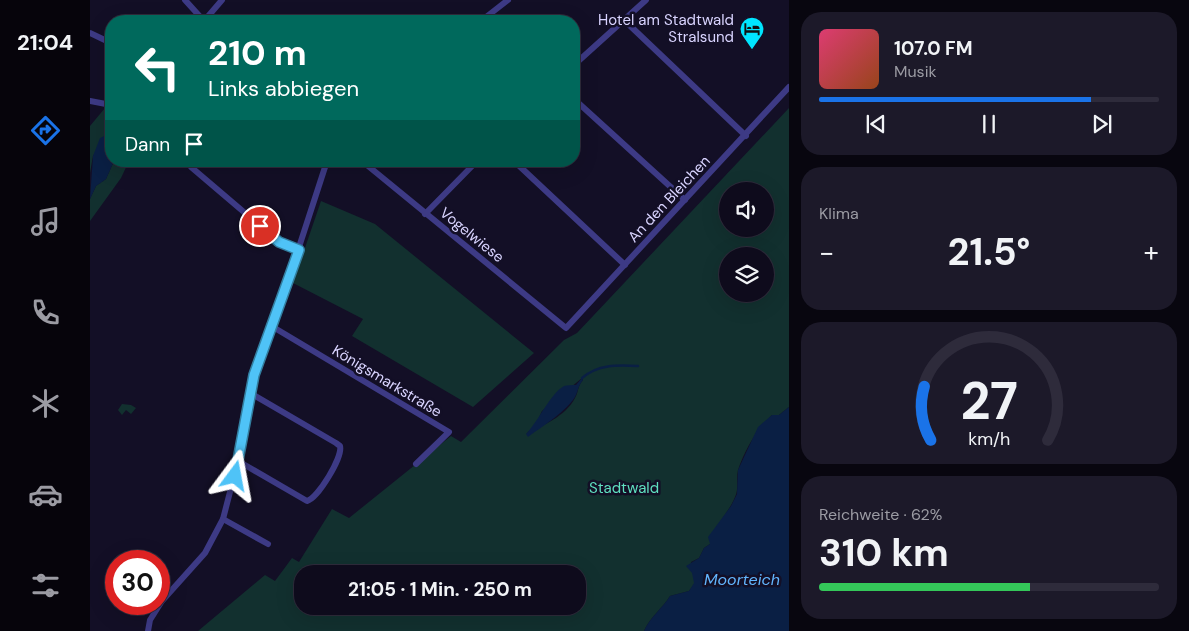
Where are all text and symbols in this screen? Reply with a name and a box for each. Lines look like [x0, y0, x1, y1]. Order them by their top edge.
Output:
place label: Hotel am Stadtwald Stralsund [598, 10, 734, 47]
hotel icon: Hotel am Stadtwald Stralsund [739, 16, 765, 50]
text: 21:04 [17, 28, 73, 57]
text: 210 m [208, 30, 307, 76]
icon: left [125, 35, 190, 100]
text: 107.0 FM [894, 36, 973, 61]
text: Musik [894, 61, 937, 82]
text: Links abbiegen [208, 74, 359, 103]
icon: previous [862, 110, 890, 138]
icon: pause [975, 110, 1003, 138]
icon: next [1088, 110, 1116, 138]
icon: directions [28, 113, 63, 148]
icon: arrive [180, 130, 208, 158]
text: Dann [125, 132, 170, 157]
street label: An den Bleichen [624, 151, 714, 247]
map controls [719, 182, 774, 302]
button: sound [719, 182, 774, 237]
street label: Vogelwiese [436, 203, 508, 267]
text: Klima [819, 203, 859, 224]
icon: music [28, 204, 63, 239]
pin [239, 205, 281, 247]
icon: arrive [246, 212, 274, 240]
text: 21.5° [948, 227, 1030, 277]
text: − [819, 234, 834, 271]
text: + [1144, 234, 1159, 271]
button: layers [719, 247, 774, 302]
icon: phone [28, 295, 63, 330]
street label: Königsmarkstraße [328, 340, 446, 422]
text: 27 [960, 367, 1018, 435]
icon: climate [28, 386, 63, 421]
text: km/h [968, 427, 1010, 451]
position arrow [208, 449, 260, 501]
icon: car [28, 477, 63, 512]
park label: Stadtwald [589, 478, 659, 498]
text: Reichweite · 62% [819, 504, 942, 525]
text: 310 km [819, 528, 949, 578]
speed limit sign: 30 [105, 550, 170, 615]
icon: filters [28, 568, 63, 603]
water label: Moorteich [704, 569, 780, 590]
text: 21:05 · 1 Min. · 250 m [348, 577, 532, 602]

